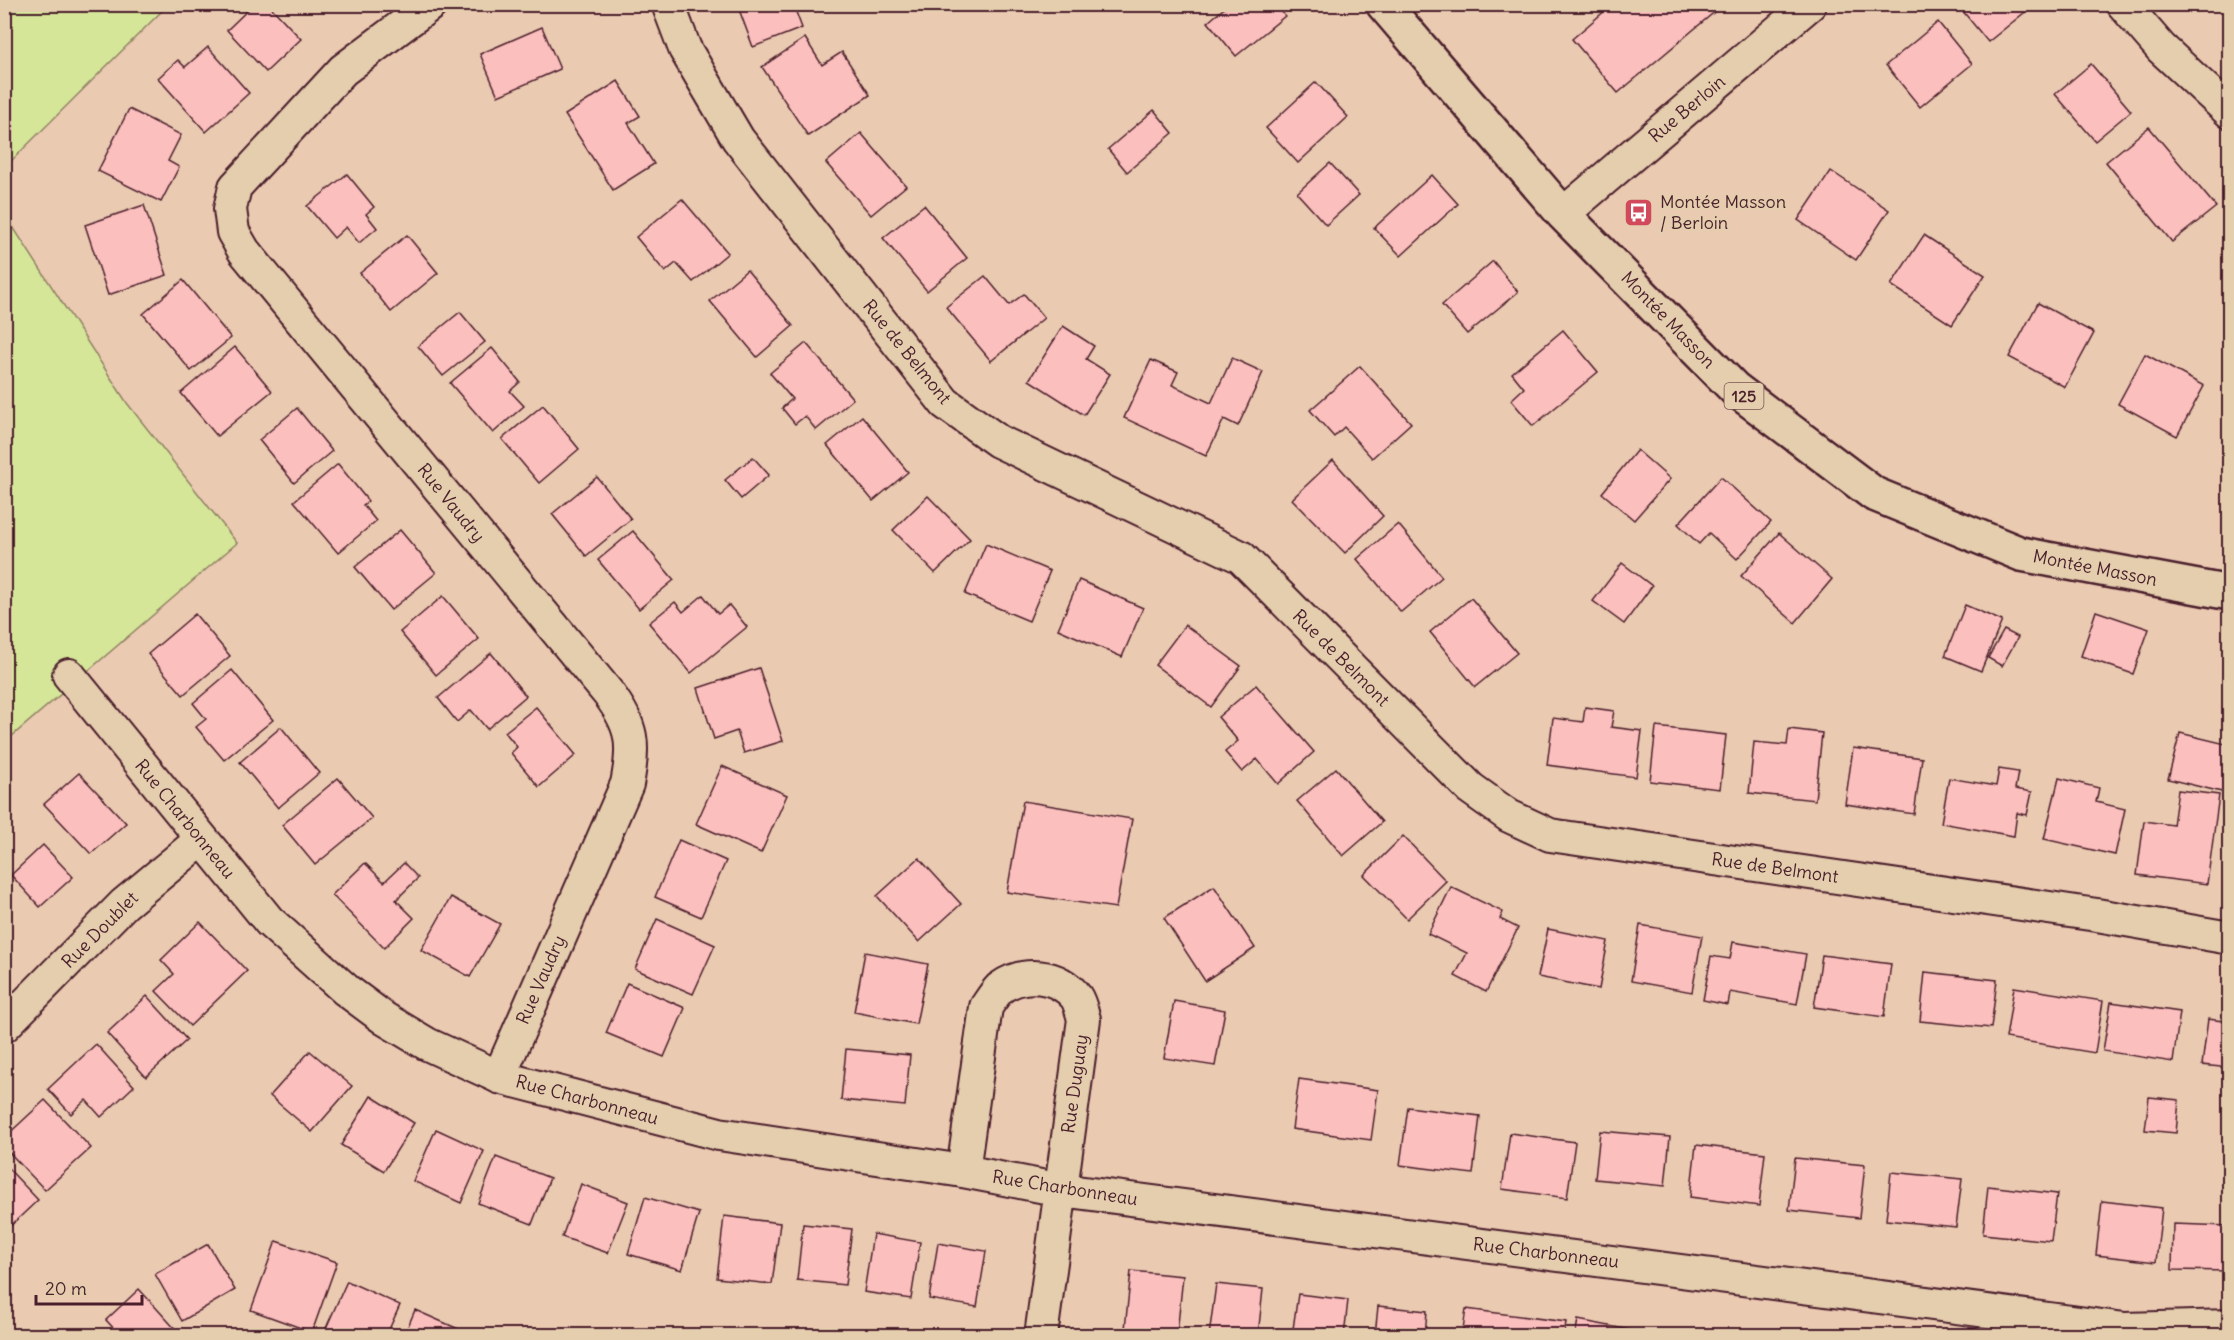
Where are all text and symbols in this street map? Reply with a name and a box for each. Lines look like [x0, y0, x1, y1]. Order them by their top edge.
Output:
street label: Rue Berloin [1644, 70, 1730, 147]
place label: Montée Masson / Berloin [1660, 190, 1786, 234]
bus stop icon: Montée Masson / Berloin [1623, 196, 1655, 228]
street label: Montée Masson [1616, 266, 1720, 373]
street label: Rue de Belmont [858, 295, 957, 409]
road number: 125 [1724, 383, 1764, 409]
street label: Rue Vaudry [413, 459, 490, 547]
street label: Montée Masson [2031, 544, 2159, 591]
street label: Rue de Belmont [1288, 604, 1395, 711]
street label: Rue Charbonneau [130, 754, 241, 883]
street label: Rue de Belmont [1710, 847, 1840, 888]
street label: Rue Doublet [57, 887, 143, 973]
street label: Rue Vaudry [511, 932, 570, 1028]
street label: Rue Duguay [1056, 1033, 1093, 1135]
street label: Rue Charbonneau [513, 1069, 661, 1130]
street label: Rue Charbonneau [991, 1165, 1139, 1210]
street label: Rue Charbonneau [1472, 1232, 1620, 1273]
scale bar [36, 1268, 142, 1306]
text: 20 m [45, 1277, 87, 1300]

